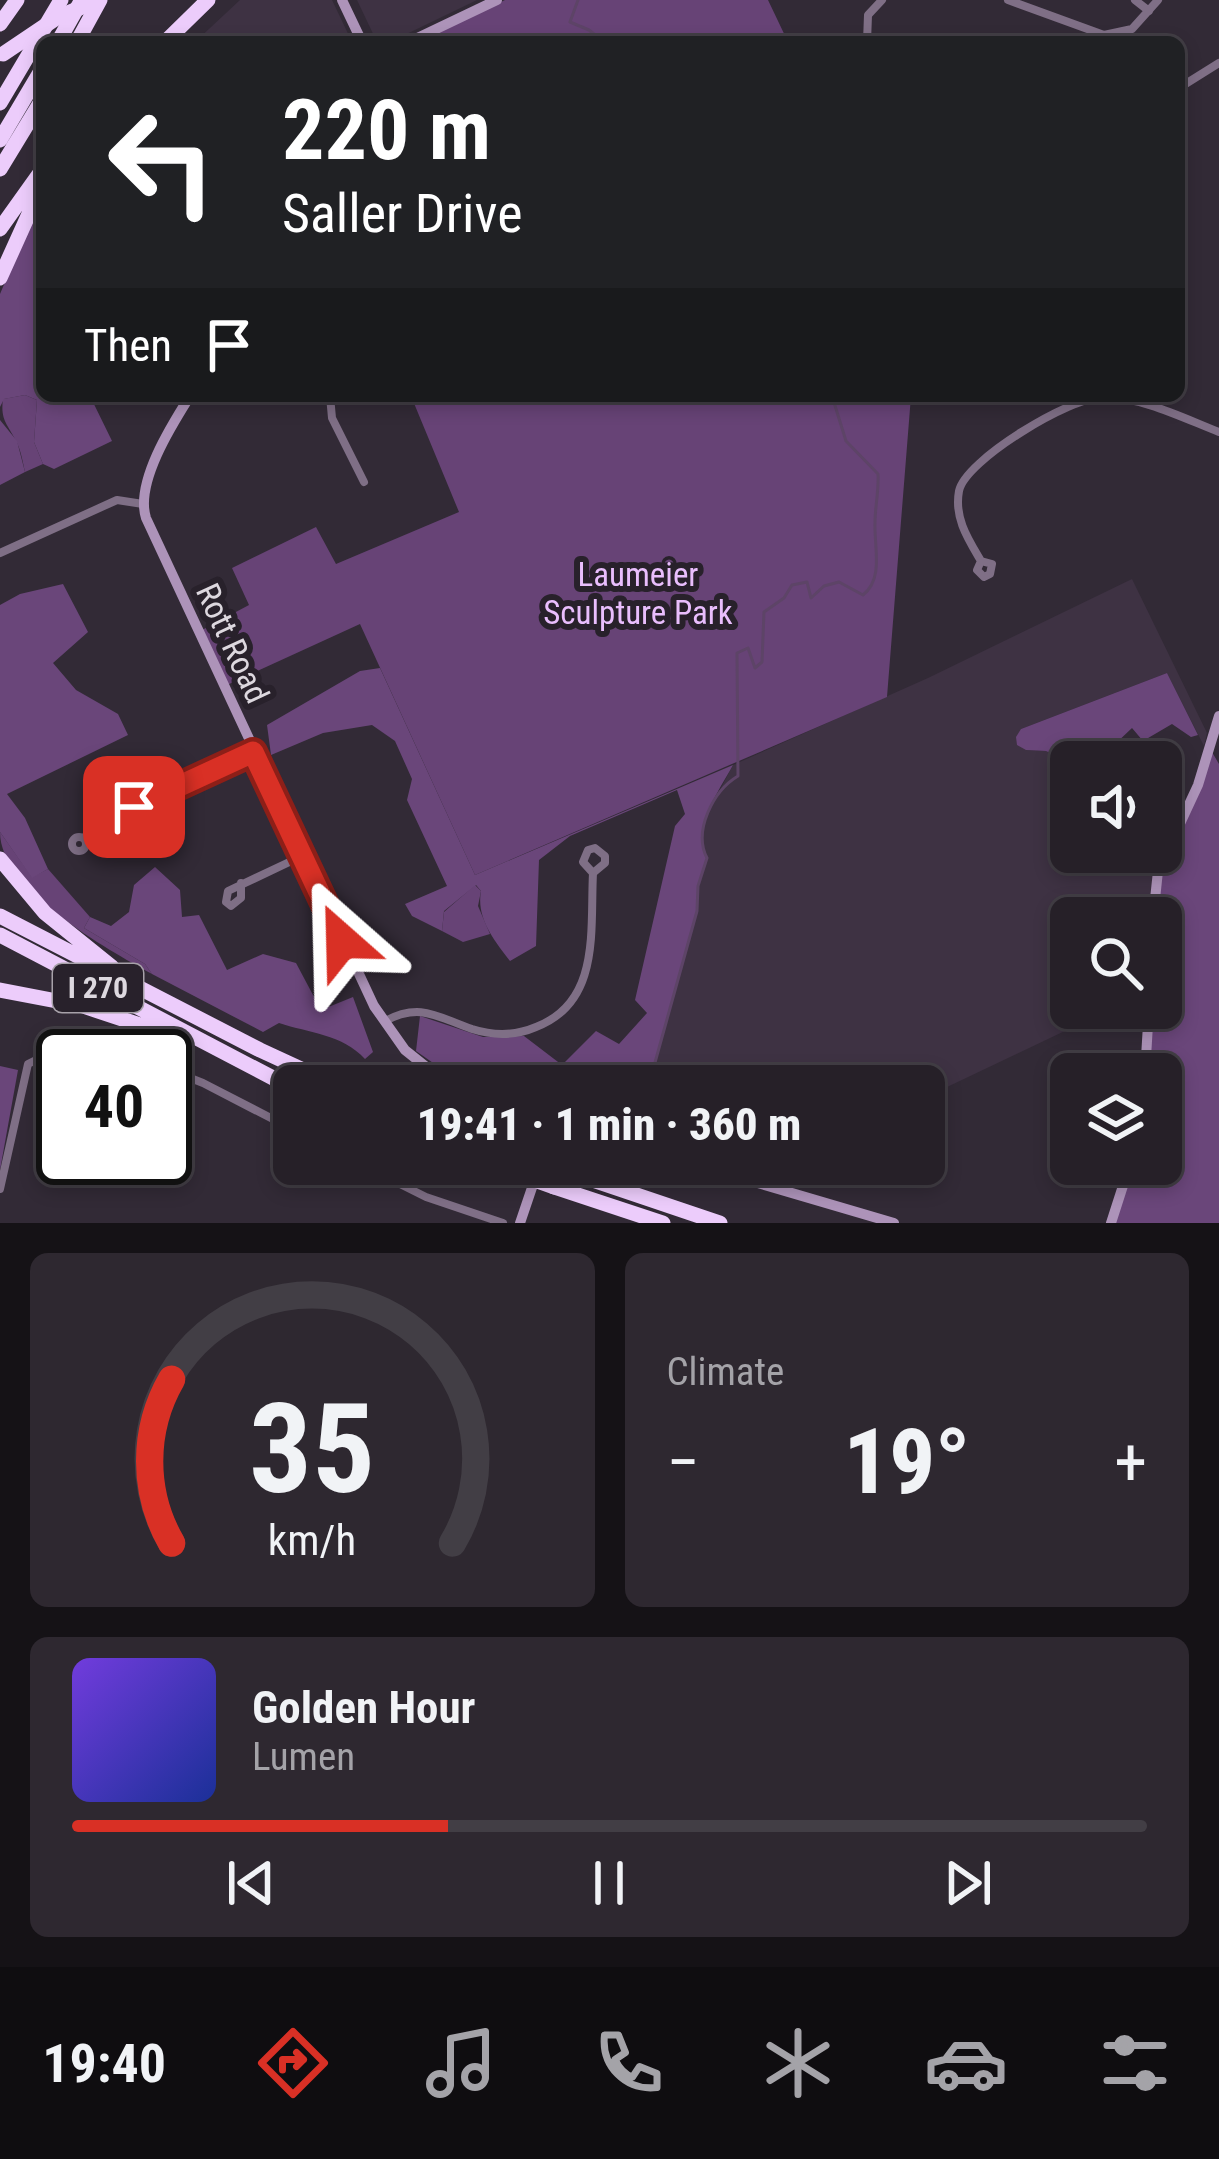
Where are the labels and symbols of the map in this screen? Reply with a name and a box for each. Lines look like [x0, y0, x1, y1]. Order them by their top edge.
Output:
park label: Laumeier Sculpture Park [543, 555, 733, 632]
street label: Rott Road [188, 577, 277, 709]
pin [83, 756, 185, 858]
position arrow [279, 878, 405, 1004]
road number: I 270 [53, 964, 143, 1012]
speed limit sign: 40 [36, 1029, 192, 1185]

